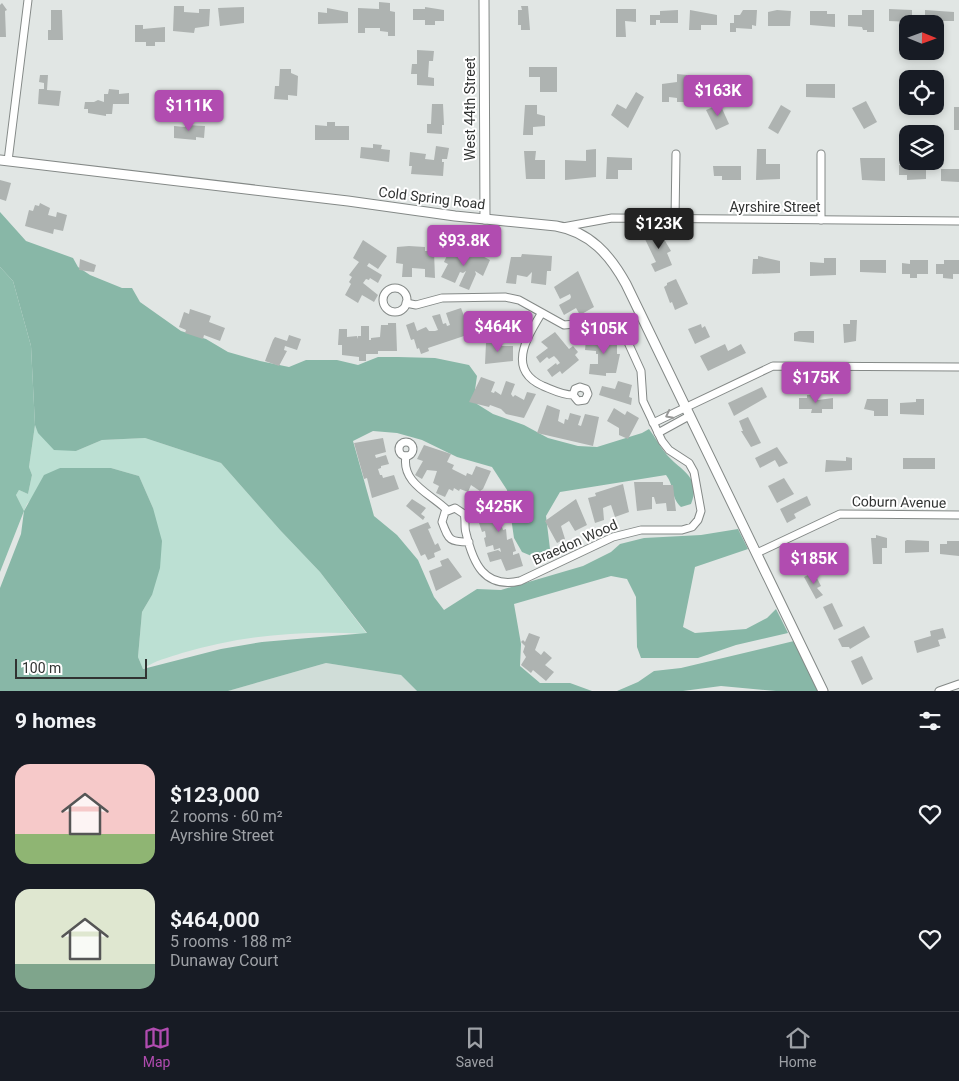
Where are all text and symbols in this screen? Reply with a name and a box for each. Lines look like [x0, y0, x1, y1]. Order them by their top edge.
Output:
north arrow [899, 15, 944, 60]
map controls [899, 15, 944, 170]
street label: West 44th Street [462, 57, 478, 161]
button: locate [899, 70, 944, 115]
pin: $163K [683, 74, 753, 117]
text: $163K [695, 81, 741, 100]
pin: $111K [154, 90, 224, 132]
text: $111K [166, 96, 212, 115]
button: layers [899, 125, 944, 170]
street label: Cold Spring Road [378, 184, 486, 212]
street label: Ayrshire Street [730, 199, 821, 215]
pin: $123K [624, 208, 694, 250]
text: $123K [636, 214, 682, 233]
pin: $93.8K [423, 224, 505, 267]
text: $93.8K [438, 231, 490, 250]
pin: $464K [463, 310, 533, 353]
pin: $105K [569, 312, 639, 355]
text: $464K [475, 317, 521, 336]
text: $105K [581, 319, 627, 338]
pin: $175K [781, 362, 851, 404]
text: $175K [793, 368, 839, 387]
one-way arrow [665, 409, 674, 419]
pin: $425K [464, 490, 534, 533]
street label: Coburn Avenue [852, 493, 946, 511]
text: $425K [476, 497, 522, 516]
street label: Braedon Wood [530, 516, 620, 568]
pin: $185K [779, 542, 849, 585]
text: $185K [791, 549, 837, 568]
scale bar [15, 656, 148, 679]
text: 100 m [22, 660, 61, 676]
icon: filters [916, 707, 944, 735]
text: 9 homes [15, 709, 96, 733]
text: $123,000 [170, 783, 260, 807]
icon: home [55, 784, 115, 844]
icon: heart [916, 800, 944, 828]
text: 2 rooms · 60 m² [170, 807, 283, 826]
text: Ayrshire Street [170, 826, 274, 845]
text: $464,000 [170, 908, 260, 932]
icon: home [55, 909, 115, 969]
icon: heart [916, 925, 944, 953]
text: 5 rooms · 188 m² [170, 932, 292, 951]
text: Dunaway Court [170, 951, 278, 970]
tab: Map [143, 1024, 171, 1070]
tab: Saved [456, 1024, 494, 1070]
tab: Home [779, 1024, 816, 1070]

